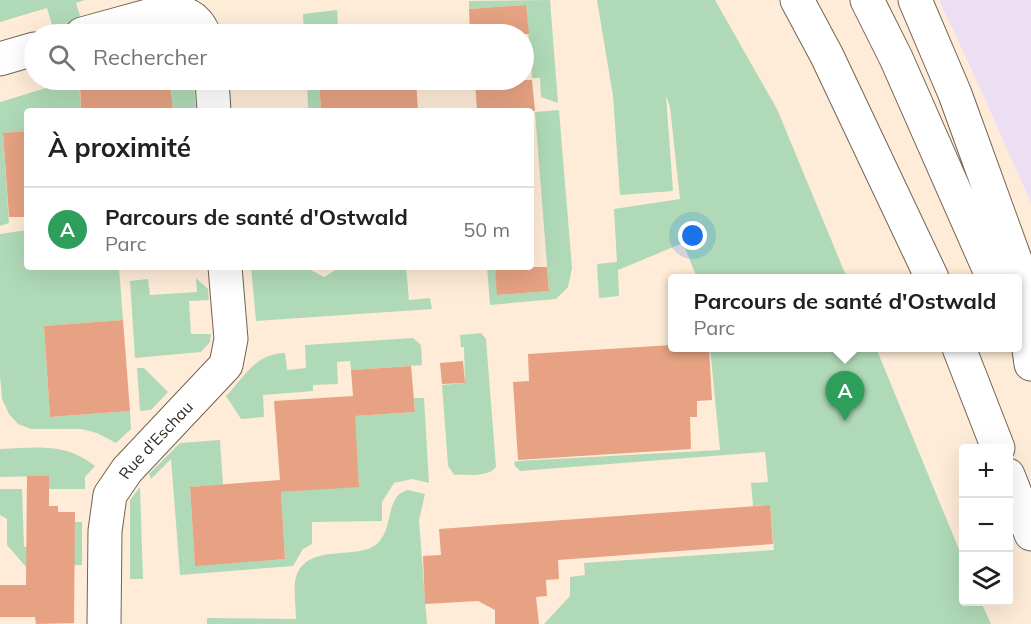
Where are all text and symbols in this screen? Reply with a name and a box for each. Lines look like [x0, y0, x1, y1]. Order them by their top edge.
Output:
search box [24, 24, 534, 90]
icon: search [45, 41, 78, 74]
text: Rechercher [93, 43, 207, 71]
text: À proximité [48, 131, 191, 164]
text: Parcours de santé d'Ostwald [105, 203, 408, 231]
text: A [60, 217, 75, 242]
text: 50 m [463, 217, 510, 242]
your location [678, 221, 707, 250]
text: Parc [105, 231, 147, 256]
popup [668, 274, 1022, 352]
text: Parcours de santé d'Ostwald [694, 287, 996, 315]
text: Parc [694, 315, 735, 340]
pin: A [826, 372, 864, 421]
street label: Rue d'Eschau [114, 397, 197, 483]
map controls [959, 444, 1013, 606]
button: + [959, 444, 1013, 498]
button: − [959, 498, 1013, 552]
button: layers [959, 552, 1013, 606]

